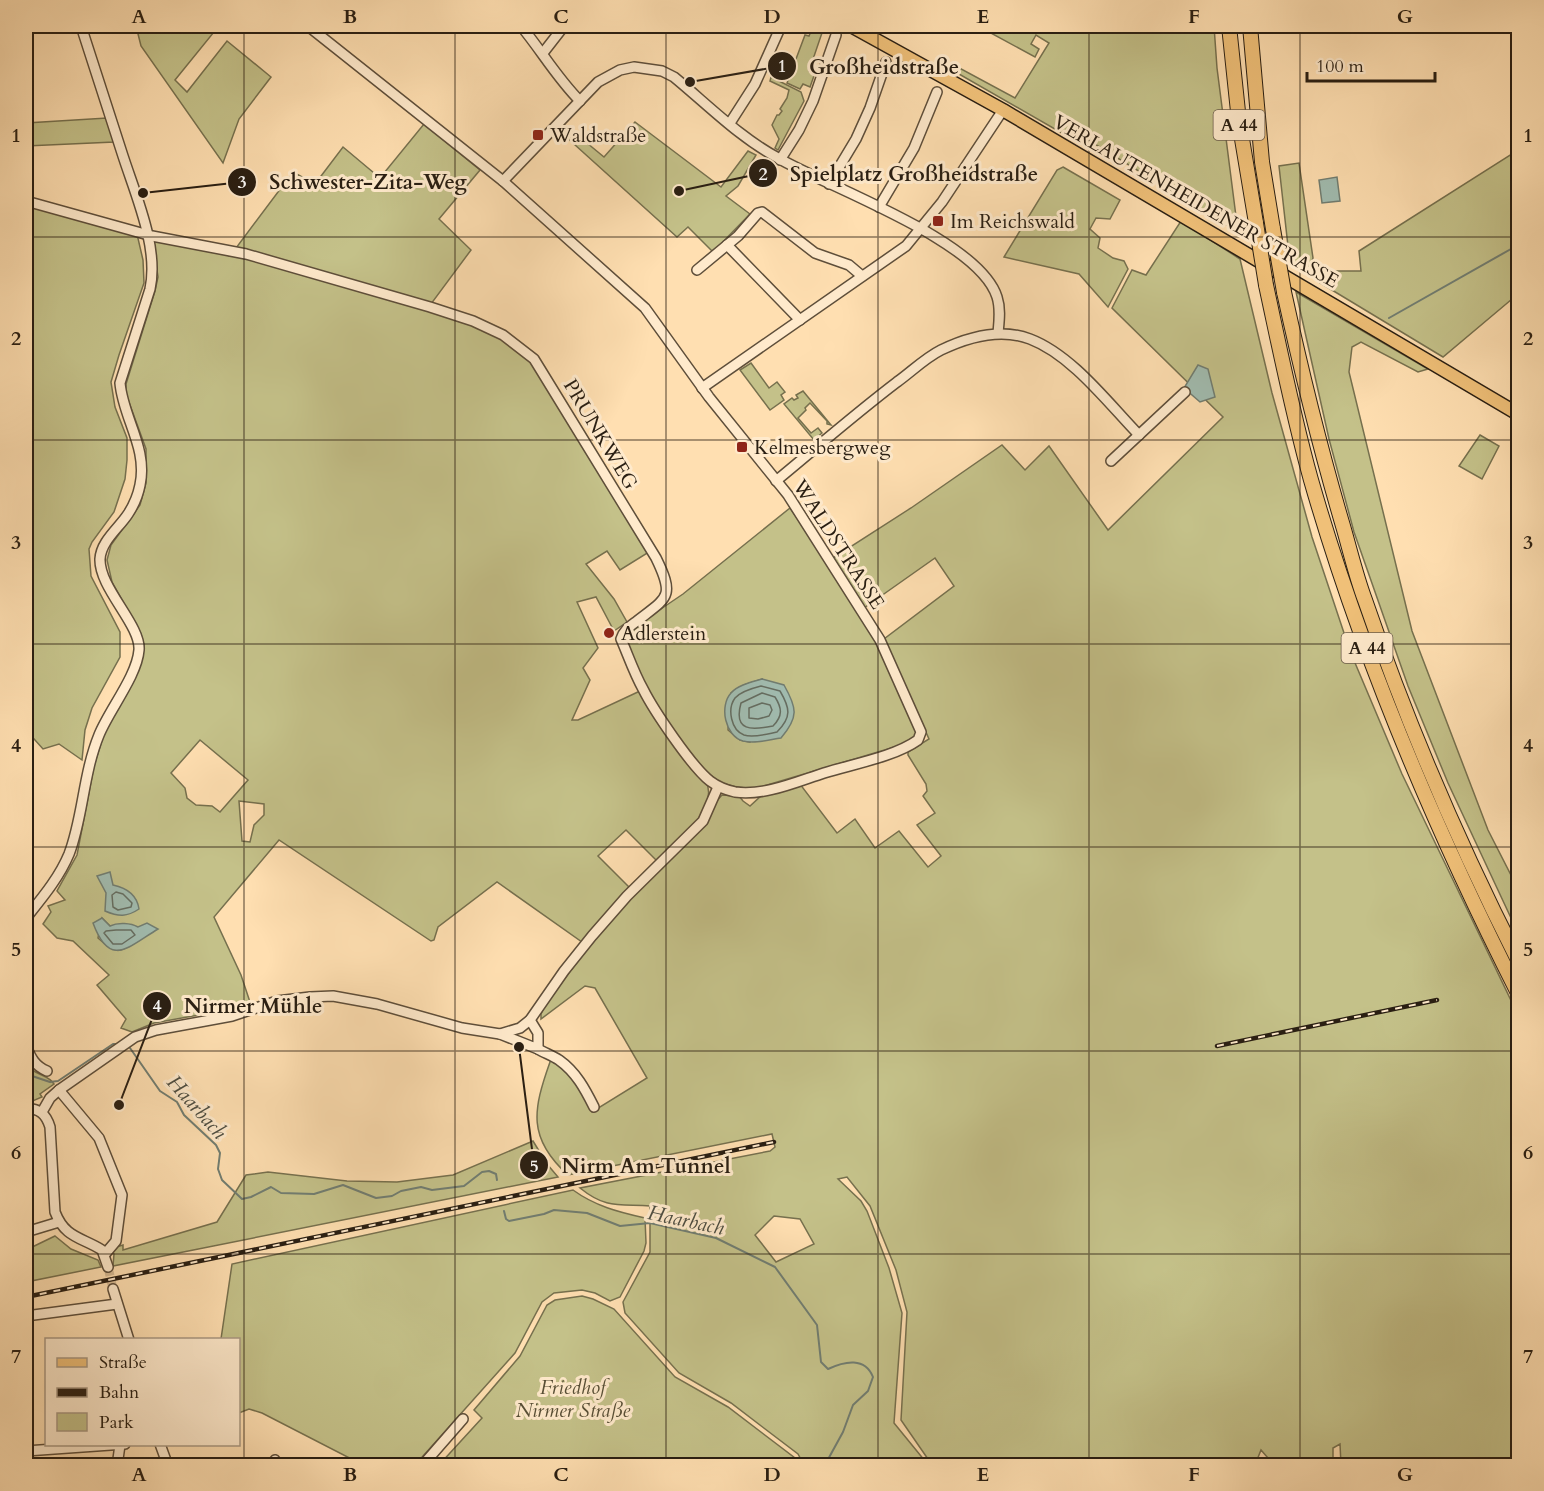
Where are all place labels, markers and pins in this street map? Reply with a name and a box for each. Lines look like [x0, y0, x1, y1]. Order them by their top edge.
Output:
callout: Großheidstraße [767, 47, 971, 86]
place label: Waldstraße [549, 122, 646, 149]
marker: Waldstraße [531, 128, 545, 142]
callout: Spielplatz Großheidstraße [748, 154, 1050, 193]
callout: Schwester-Zita-Weg [227, 162, 478, 201]
place label: Im Reichswald [950, 208, 1075, 235]
marker: Im Reichswald [931, 214, 945, 228]
place label: Kelmesbergweg [754, 434, 891, 461]
marker: Kelmesbergweg [735, 440, 749, 454]
place label: Adlerstein [621, 620, 707, 647]
marker: Adlerstein [602, 626, 616, 640]
callout: Nirmer Mühle [142, 986, 334, 1025]
callout: Nirm Am Tunnel [519, 1146, 742, 1185]

